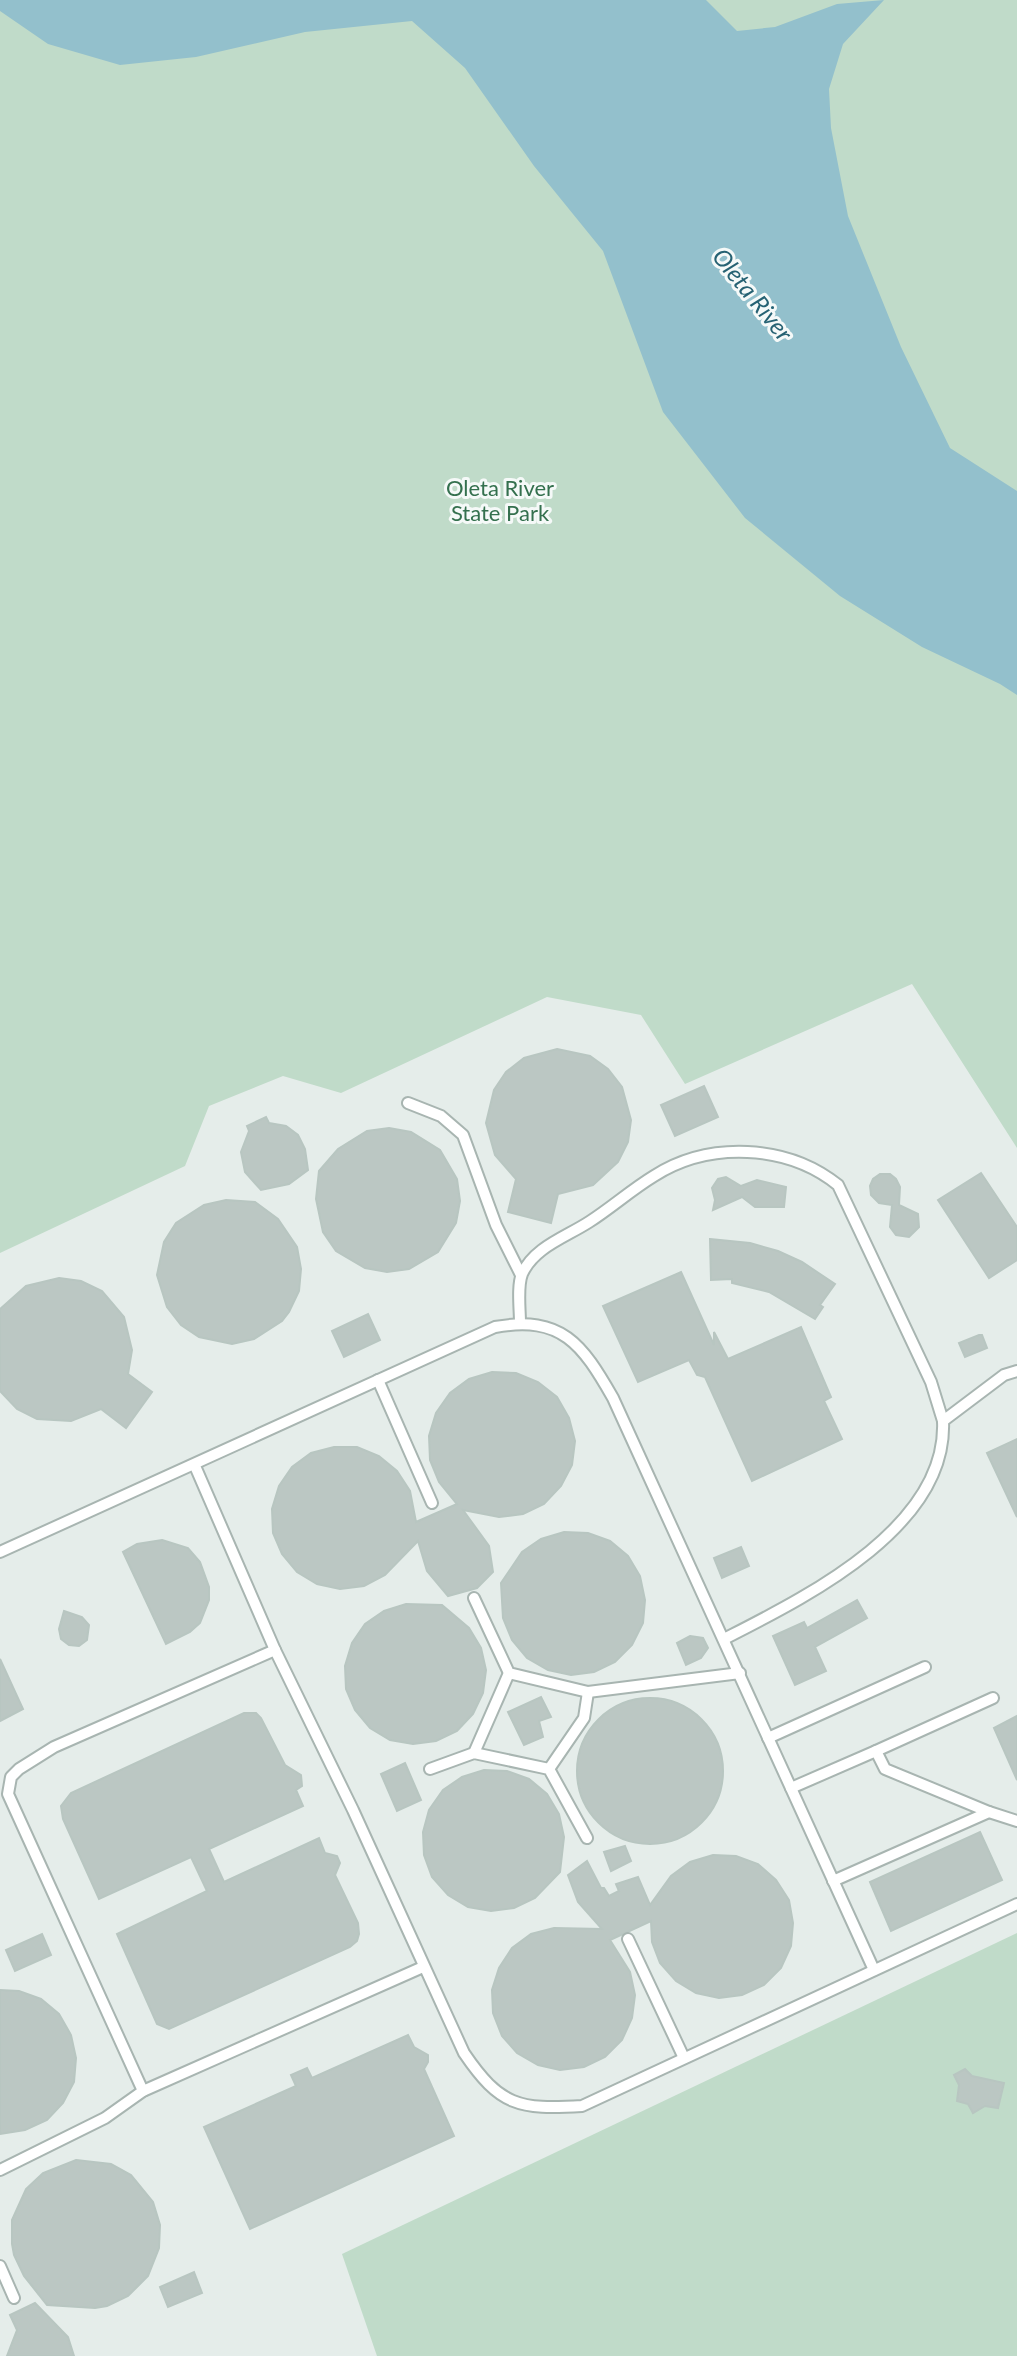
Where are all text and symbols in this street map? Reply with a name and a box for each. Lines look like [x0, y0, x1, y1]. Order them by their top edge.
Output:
water label: Oleta River [707, 242, 800, 347]
park label: Oleta River State Park [446, 474, 554, 526]

